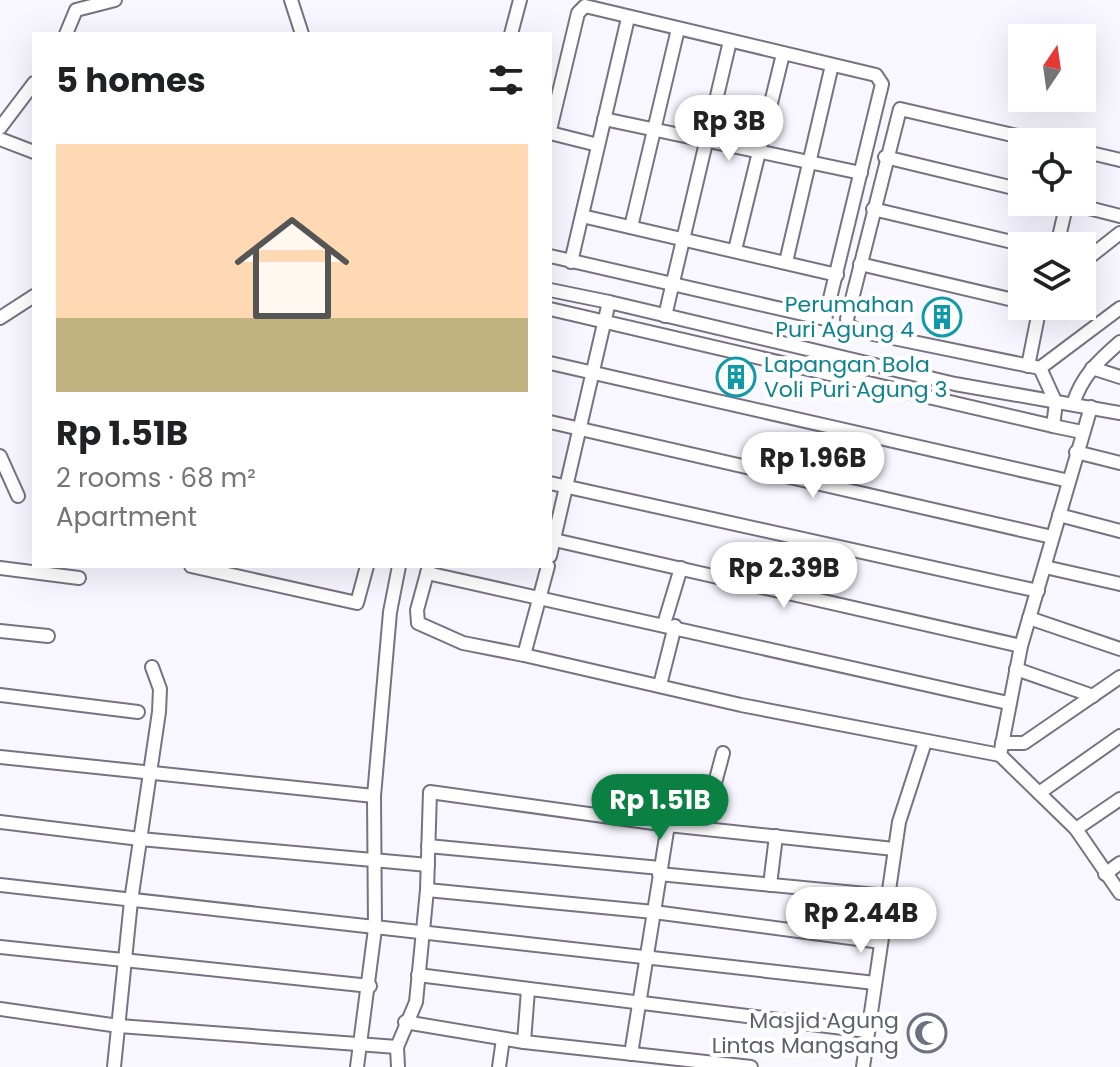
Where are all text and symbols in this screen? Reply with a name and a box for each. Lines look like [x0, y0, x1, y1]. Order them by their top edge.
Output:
north arrow [1008, 24, 1096, 112]
map controls [1008, 24, 1096, 320]
text: 5 homes [56, 56, 206, 104]
icon: filters [484, 58, 528, 102]
pin: Rp 3B [673, 95, 785, 163]
text: Rp 3B [693, 103, 765, 139]
button: locate [1008, 128, 1096, 216]
icon: home [220, 196, 364, 340]
button: layers [1008, 232, 1096, 320]
place label: Perumahan Puri Agung 4 [775, 289, 914, 345]
building icon: Perumahan Puri Agung 4 [921, 296, 963, 338]
place label: Lapangan Bola Voli Puri Agung 3 [764, 349, 948, 405]
building icon: Lapangan Bola Voli Puri Agung 3 [715, 356, 757, 398]
text: Rp 1.51B [56, 409, 188, 457]
pin: Rp 1.96B [730, 432, 896, 500]
text: Rp 1.96B [760, 440, 866, 476]
text: 2 rooms · 68 m² [56, 460, 256, 496]
text: Apartment [56, 499, 197, 535]
pin: Rp 2.39B [701, 542, 867, 610]
text: Rp 2.39B [728, 550, 840, 586]
pin: Rp 1.51B [577, 774, 743, 842]
text: Rp 1.51B [609, 782, 711, 818]
pin: Rp 2.44B [778, 887, 944, 955]
text: Rp 2.44B [804, 895, 918, 931]
place label: Masjid Agung Lintas Mangsang [712, 1005, 899, 1061]
mosque icon: Masjid Agung Lintas Mangsang [906, 1012, 948, 1054]

